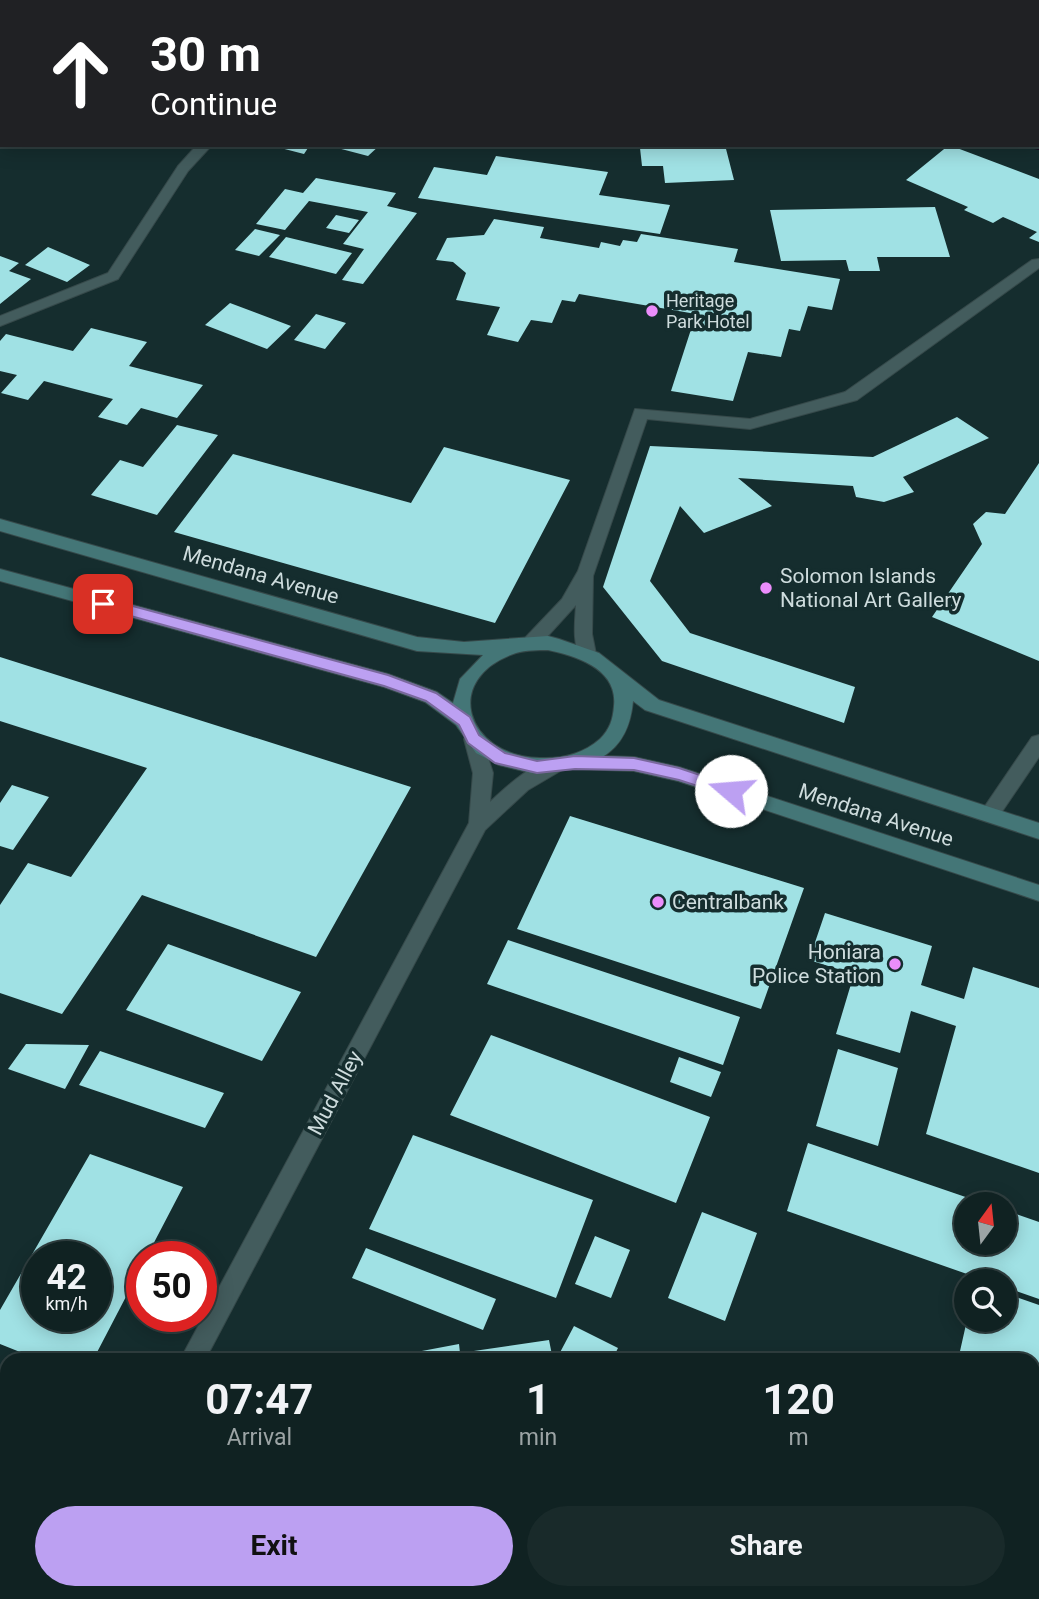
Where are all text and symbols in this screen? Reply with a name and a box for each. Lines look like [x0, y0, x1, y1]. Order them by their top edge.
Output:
text: 30 m [150, 26, 261, 83]
icon: ahead [35, 28, 126, 119]
text: Continue [150, 85, 277, 123]
place label: Heritage Park Hotel [666, 290, 750, 332]
marker: Heritage Park Hotel [644, 303, 660, 319]
street label: Mendana Avenue [180, 541, 342, 609]
place label: Solomon Islands National Art Gallery [780, 564, 961, 612]
pin [73, 574, 133, 634]
marker: Solomon Islands National Art Gallery [758, 580, 774, 596]
icon: arrive [84, 585, 122, 623]
position arrow [694, 754, 768, 828]
street label: Mendana Avenue [796, 779, 956, 851]
place label: Centralbank [672, 890, 784, 914]
marker: Centralbank [650, 894, 666, 910]
place label: Honiara Police Station [752, 940, 881, 988]
marker: Honiara Police Station [887, 956, 903, 972]
street label: Mud Alley [303, 1047, 367, 1139]
north arrow [954, 1192, 1017, 1255]
map controls [954, 1192, 1017, 1332]
speed limit sign: 50 [126, 1241, 217, 1332]
text: 42 [46, 1257, 87, 1298]
button: search [954, 1269, 1017, 1332]
text: km/h [45, 1293, 88, 1314]
text: 07:47 [205, 1375, 313, 1424]
text: 1 [526, 1375, 550, 1424]
text: 120 [762, 1375, 835, 1424]
text: Arrival [227, 1424, 292, 1451]
text: min [519, 1424, 557, 1451]
text: m [789, 1424, 809, 1451]
button: Exit [35, 1506, 513, 1586]
button: Share [527, 1506, 1005, 1586]

